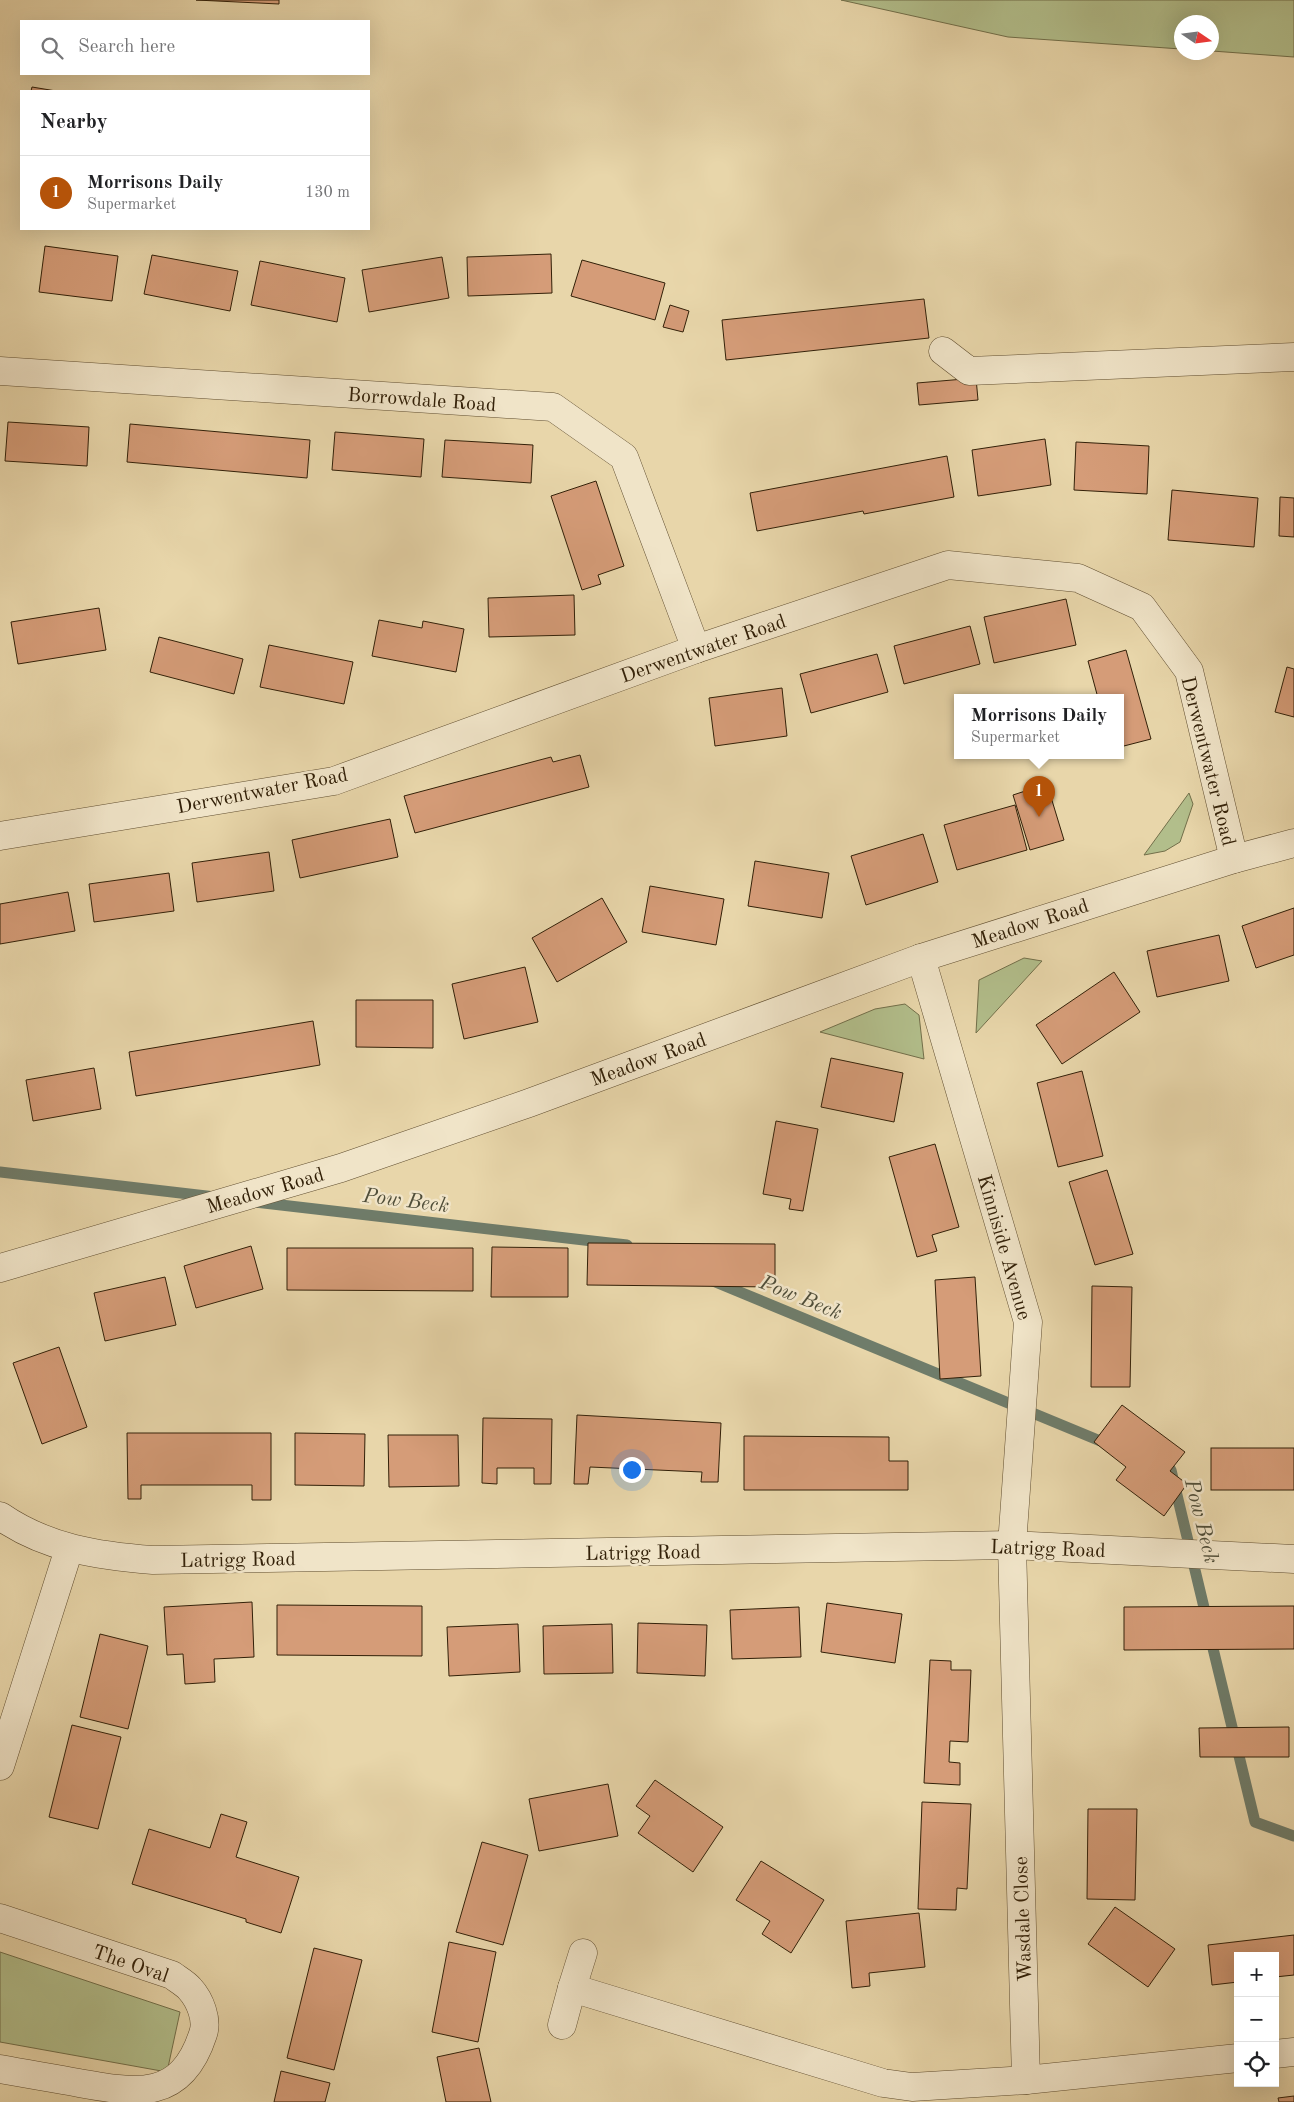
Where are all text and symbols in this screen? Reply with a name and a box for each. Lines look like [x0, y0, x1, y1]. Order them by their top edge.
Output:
north arrow [1174, 15, 1219, 60]
search box [20, 20, 370, 75]
icon: search [38, 34, 66, 62]
text: Search here [78, 38, 175, 57]
text: Nearby [40, 112, 108, 133]
text: Morrisons Daily [87, 174, 223, 193]
text: 1 [51, 185, 61, 201]
text: 130 m [305, 185, 350, 201]
text: Supermarket [87, 197, 176, 213]
street label: Borrowdale Road [347, 386, 497, 416]
street label: Derwentwater Road [618, 612, 789, 688]
street label: Derwentwater Road [1176, 675, 1238, 848]
popup [954, 694, 1124, 759]
text: Morrisons Daily [971, 707, 1107, 726]
text: Supermarket [971, 730, 1060, 746]
street label: Derwentwater Road [175, 766, 350, 818]
pin: 1 [1023, 776, 1055, 817]
street label: Meadow Road [970, 897, 1092, 953]
street label: Meadow Road [588, 1031, 709, 1091]
street label: Meadow Road [204, 1166, 327, 1218]
street label: Kinniside Avenue [973, 1173, 1033, 1323]
water label: Pow Beck [361, 1186, 450, 1217]
water label: Pow Beck [755, 1272, 845, 1324]
your location [619, 1457, 645, 1483]
water label: Pow Beck [1180, 1476, 1221, 1566]
street label: Latrigg Road [990, 1538, 1106, 1562]
street label: Latrigg Road [585, 1543, 701, 1565]
street label: Latrigg Road [180, 1550, 296, 1572]
street label: Wasdale Close [1012, 1856, 1036, 1982]
street label: The Oval [90, 1943, 171, 1987]
map controls [1234, 1952, 1279, 2087]
button: + [1234, 1952, 1279, 1997]
button: − [1234, 1997, 1279, 2042]
button: locate [1234, 2042, 1279, 2087]

